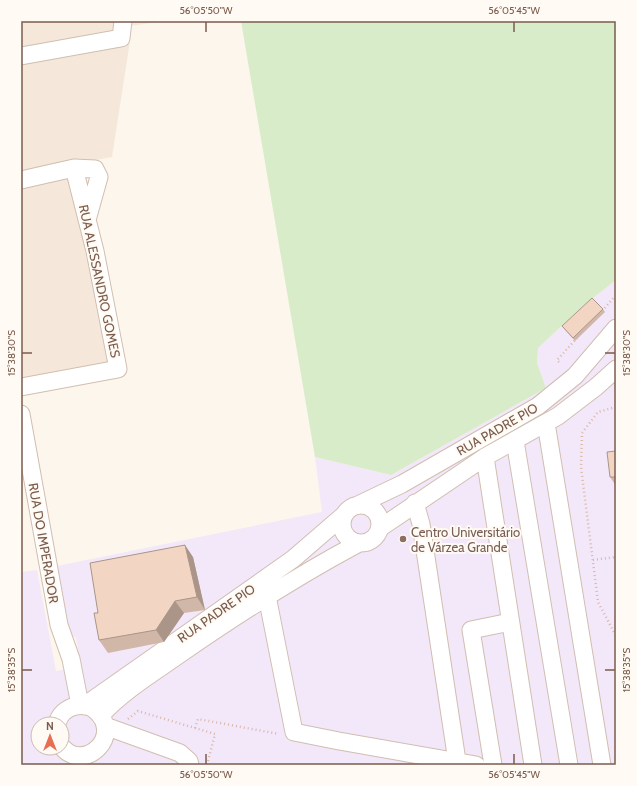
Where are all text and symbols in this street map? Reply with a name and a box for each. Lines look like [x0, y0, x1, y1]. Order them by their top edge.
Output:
text: 56°05'50"W [179, 4, 233, 17]
text: 56°05'45"W [488, 4, 540, 17]
street label: RUA ALESSANDRO GOMES [76, 203, 124, 359]
text: 15°38'30"S [5, 330, 18, 376]
text: 15°38'30"S [620, 330, 633, 376]
street label: RUA PADRE PIO [454, 399, 540, 459]
street label: RUA DO IMPERADOR [26, 482, 62, 605]
place label: Centro Universitário de Várzea Grande [411, 524, 520, 555]
marker: Centro Universitário de Várzea Grande [398, 534, 408, 544]
street label: RUA PADRE PIO [174, 580, 258, 646]
text: 15°38'35"S [5, 648, 18, 692]
text: 15°38'35"S [620, 648, 633, 692]
north arrow [30, 716, 70, 756]
text: N [46, 719, 54, 733]
text: 56°05'50"W [179, 768, 233, 781]
text: 56°05'45"W [488, 768, 540, 781]

